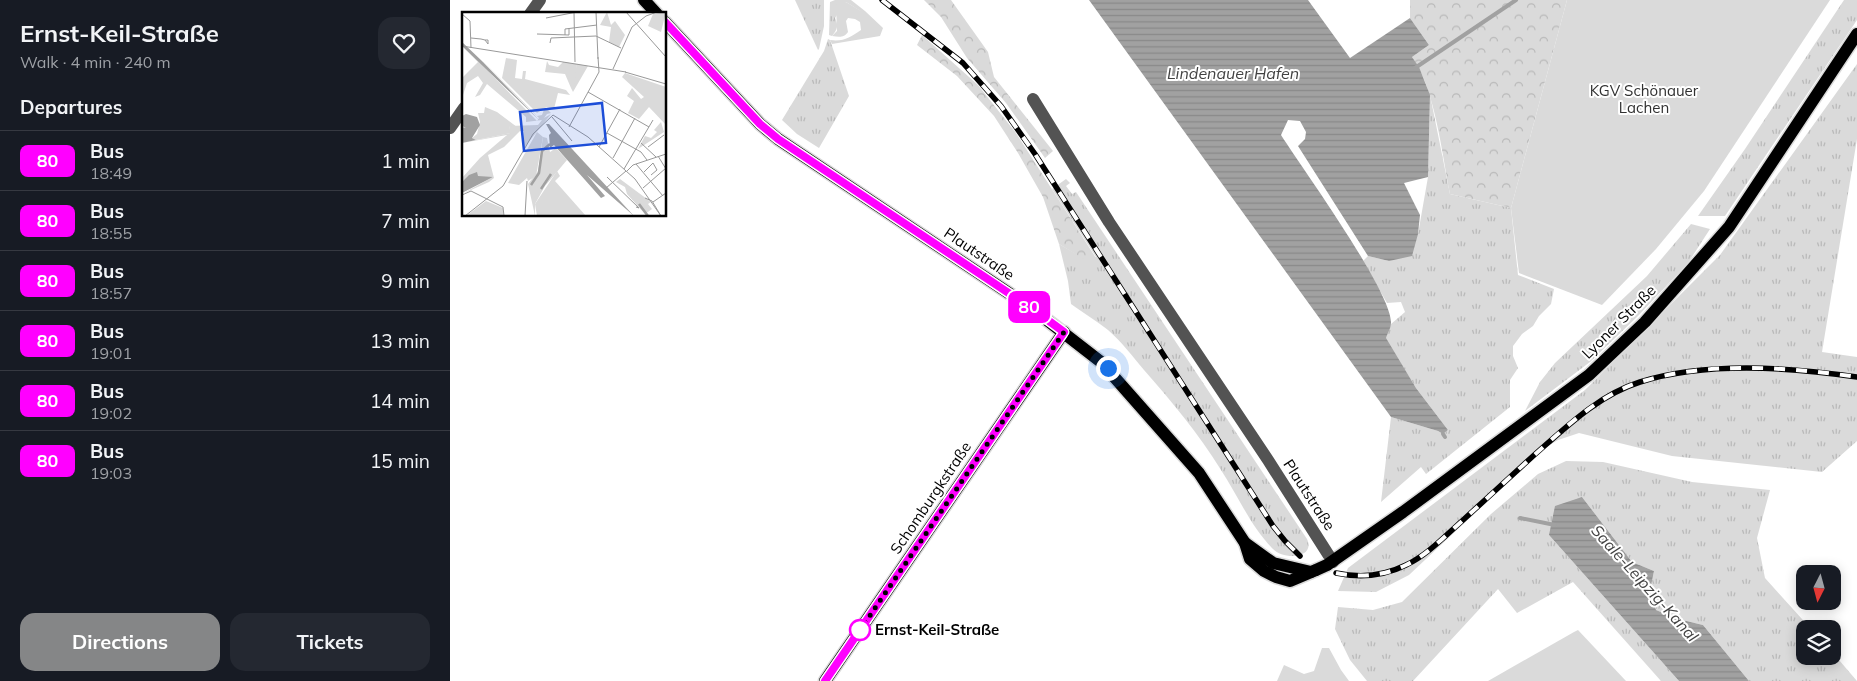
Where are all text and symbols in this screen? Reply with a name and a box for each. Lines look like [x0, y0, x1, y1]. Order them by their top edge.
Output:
inset map [462, 12, 666, 216]
button: heart [378, 17, 430, 69]
text: Ernst-Keil-Straße [20, 18, 219, 48]
text: Walk · 4 min · 240 m [20, 52, 171, 72]
water label: Lindenauer Hafen [1167, 63, 1299, 83]
park label: KGV Schönauer Lachen [1590, 81, 1699, 117]
text: Departures [20, 95, 122, 119]
text: Bus [90, 139, 124, 163]
text: 80 [37, 149, 58, 172]
text: 1 min [381, 149, 430, 173]
text: 18:49 [90, 163, 132, 183]
text: Bus [90, 199, 124, 223]
text: 80 [37, 209, 58, 232]
text: 7 min [381, 209, 430, 233]
text: 18:55 [90, 223, 132, 243]
street label: Plautstraße [940, 223, 1018, 284]
text: Bus [90, 259, 124, 283]
text: 80 [37, 269, 58, 292]
text: 9 min [381, 269, 430, 293]
street label: Lyoner Straße [1578, 281, 1660, 363]
text: 18:57 [90, 283, 132, 303]
line badge: 80 [1006, 291, 1052, 323]
text: 80 [1018, 295, 1040, 318]
text: Bus [90, 319, 124, 343]
text: 80 [37, 329, 58, 352]
text: 13 min [370, 329, 430, 353]
text: 19:01 [90, 343, 132, 363]
your location [1096, 356, 1121, 381]
text: Bus [90, 379, 124, 403]
text: 80 [37, 389, 58, 412]
text: 14 min [370, 389, 430, 413]
text: 19:02 [90, 403, 132, 423]
street label: Schomburgkstraße [886, 438, 975, 558]
text: Bus [90, 439, 124, 463]
text: 80 [37, 449, 58, 472]
text: 15 min [370, 449, 430, 473]
street label: Plautstraße [1279, 456, 1339, 534]
text: 19:03 [90, 463, 132, 483]
water label: Saale-Leipzig-Kanal [1587, 520, 1703, 646]
north arrow [1796, 565, 1841, 610]
map controls [1796, 565, 1841, 665]
button: Directions [20, 613, 220, 671]
button: Tickets [230, 613, 430, 671]
marker: Ernst-Keil-Straße [849, 619, 871, 641]
place label: Ernst-Keil-Straße [875, 620, 999, 639]
button: layers [1796, 620, 1841, 665]

